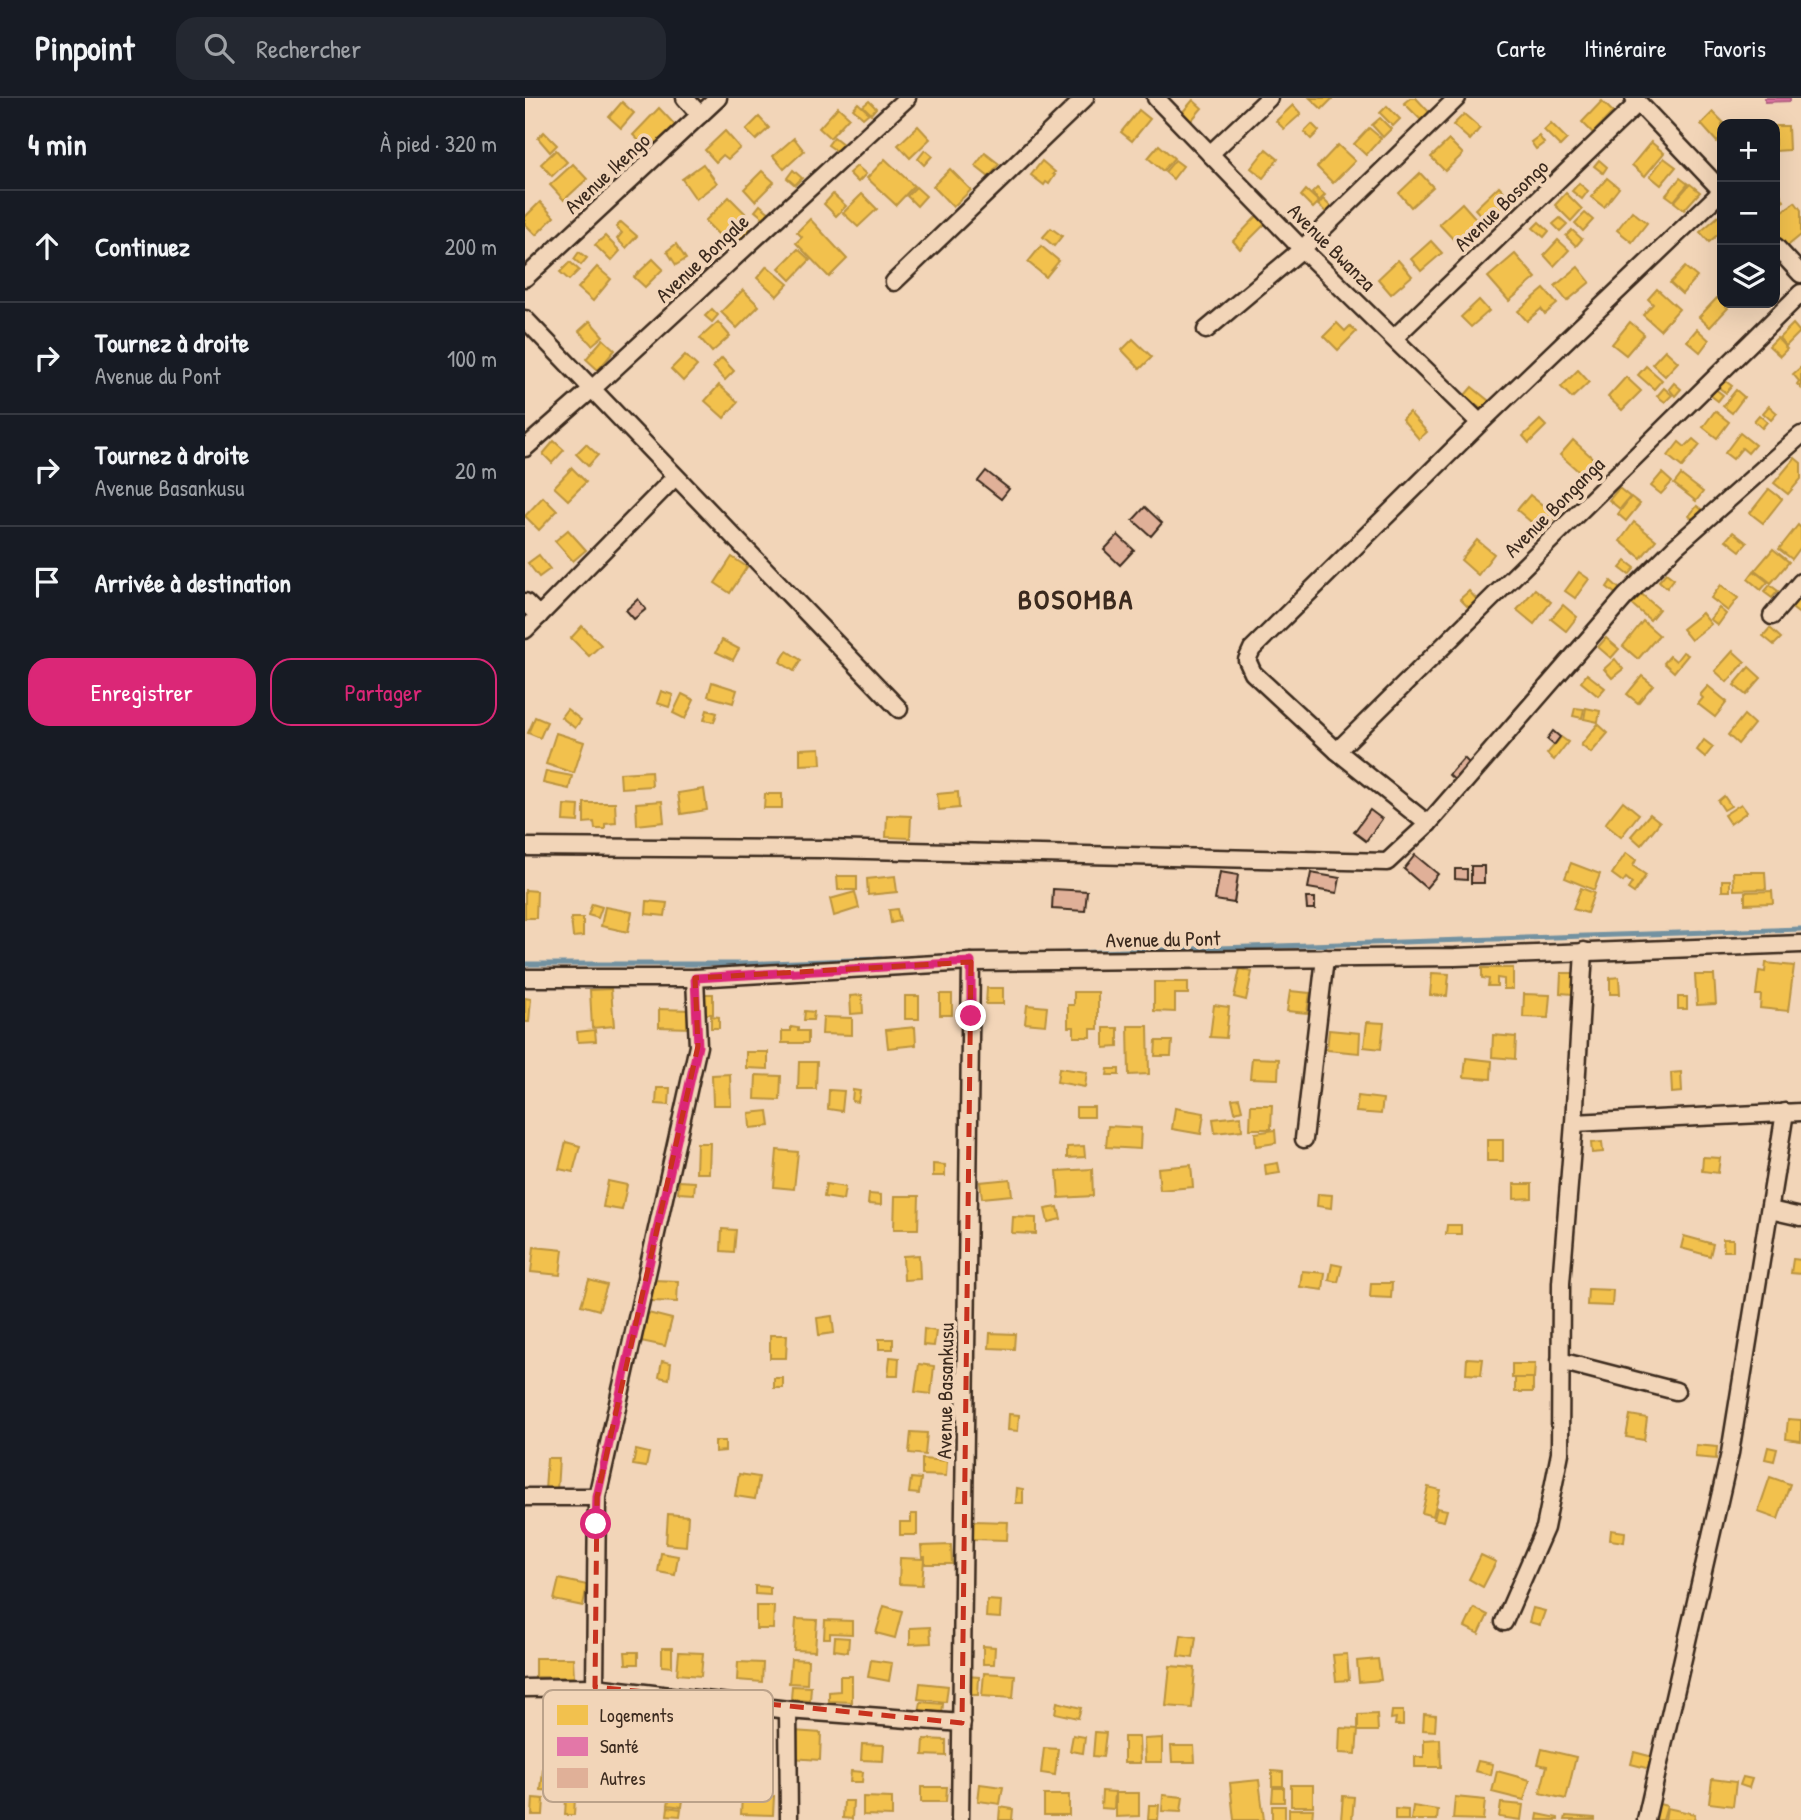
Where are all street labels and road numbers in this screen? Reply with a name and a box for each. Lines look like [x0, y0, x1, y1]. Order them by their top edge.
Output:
street label: Avenue Ikengo [558, 126, 656, 220]
street label: Avenue Bosongo [1447, 153, 1555, 257]
street label: Avenue Bwanza [1282, 197, 1382, 297]
street label: Avenue Bongale [649, 207, 755, 309]
street label: Avenue Bonganga [1497, 450, 1611, 564]
street label: Avenue du Pont [1105, 923, 1221, 954]
street label: Avenue Basankusu [929, 1322, 961, 1459]

